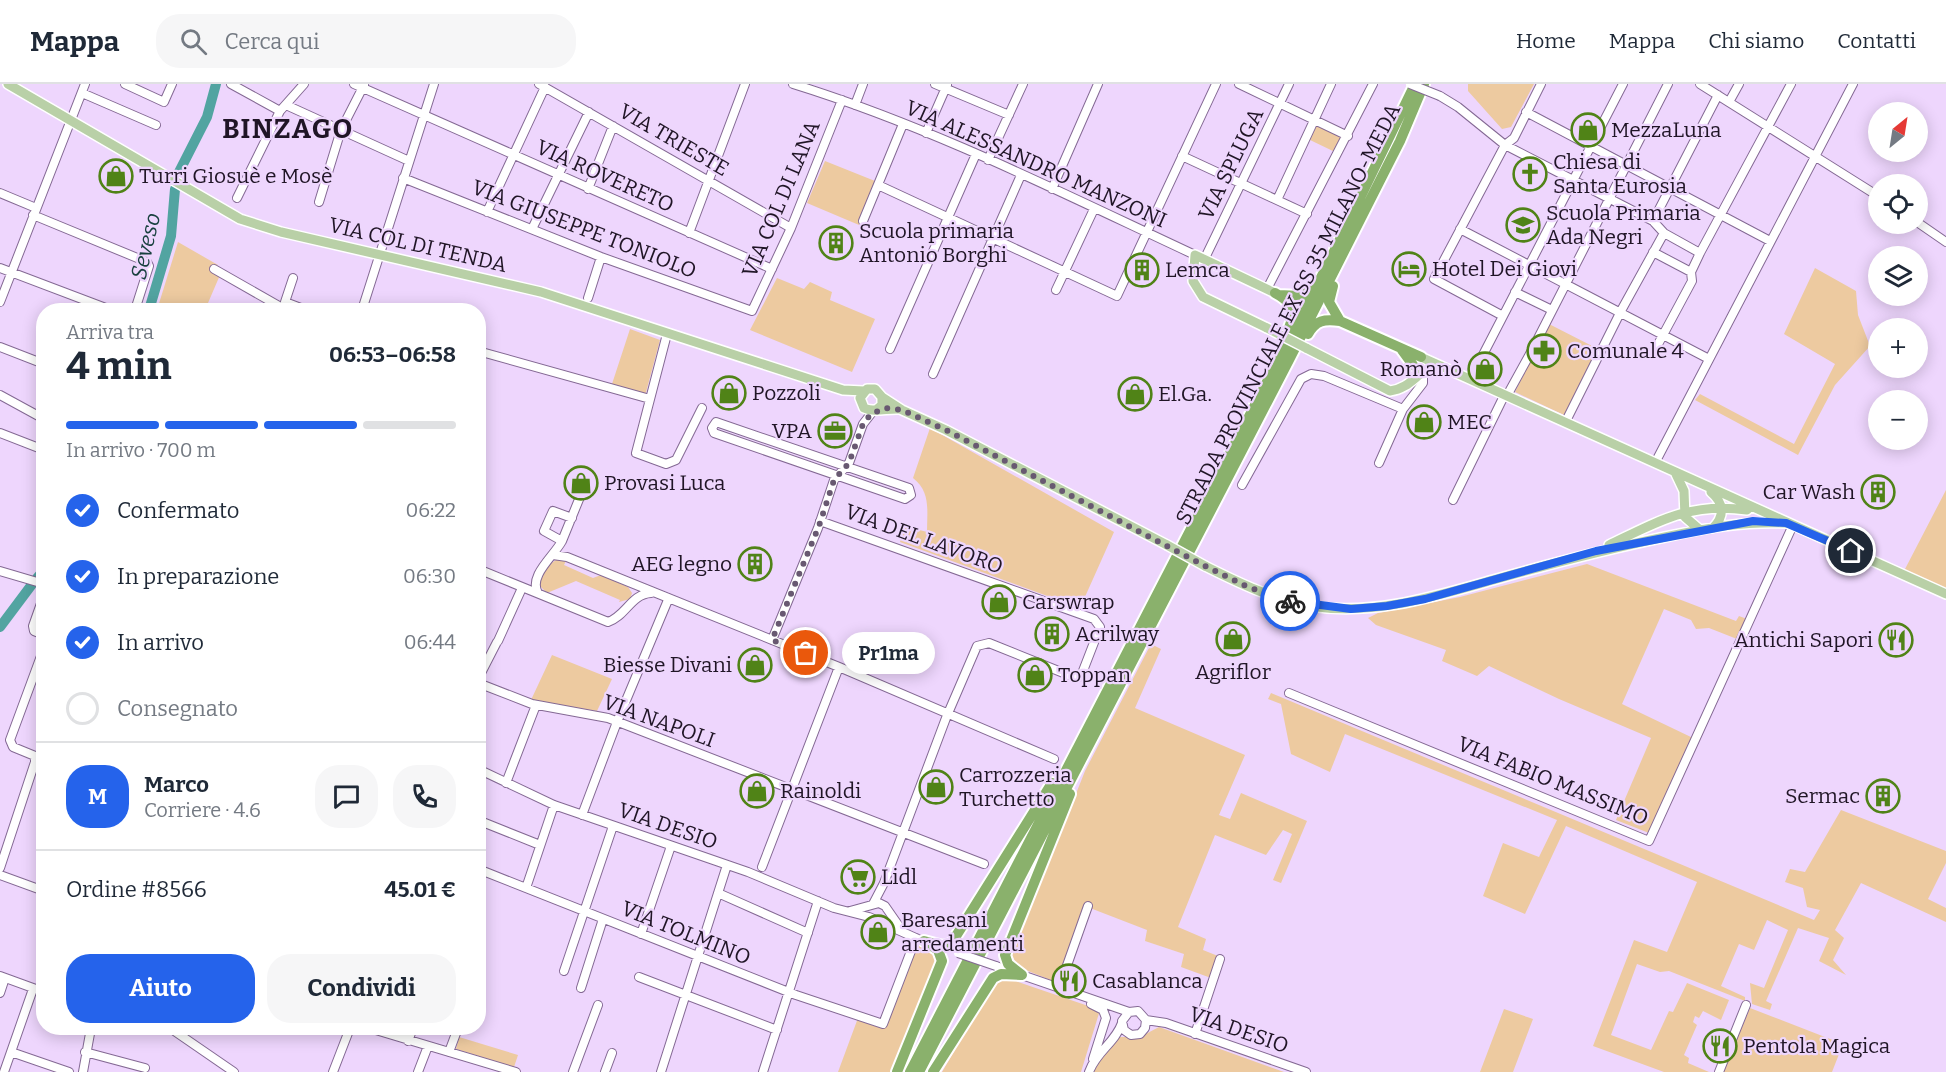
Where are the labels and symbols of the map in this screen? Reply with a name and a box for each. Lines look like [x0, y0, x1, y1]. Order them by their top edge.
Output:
street label: VIA ALESSANDRO MANZONI [901, 95, 1171, 233]
street label: VIA TRIESTE [614, 98, 734, 182]
street label: STRADA PROVINCIALE EX SS 35 MILANO-MEDA [1170, 99, 1406, 529]
north arrow [1868, 102, 1928, 162]
street label: VIA SPLUGA [1193, 104, 1269, 224]
shop icon: MezzaLuna [1570, 112, 1606, 148]
district label: BINZAGO [222, 113, 354, 145]
street label: VIA COL DI LANA [736, 117, 826, 281]
place label: MezzaLuna [1611, 117, 1722, 143]
street label: VIA ROVERETO [532, 134, 678, 218]
place label: Chiesa di Santa Eurosia [1553, 149, 1688, 199]
church icon: Chiesa di Santa Eurosia [1512, 156, 1548, 192]
shop icon: Turri Giosuè e Mosè [98, 158, 134, 194]
place label: Turri Giosuè e Mosè [139, 163, 333, 189]
street label: VIA GIUSEPPE TONIOLO [468, 174, 700, 284]
place label: Scuola Primaria Ada Negri [1546, 200, 1701, 250]
school or university icon: Scuola Primaria Ada Negri [1505, 207, 1541, 243]
water label: Seveso [125, 210, 166, 282]
street label: VIA COL DI TENDA [326, 212, 510, 278]
place label: Scuola primaria Antonio Borghi [859, 218, 1015, 268]
building icon: Scuola primaria Antonio Borghi [818, 225, 854, 261]
hotel icon: Hotel Dei Giovi [1391, 251, 1427, 287]
building icon: Lemca [1124, 252, 1160, 288]
place label: Hotel Dei Giovi [1432, 256, 1577, 282]
place label: Lemca [1165, 257, 1230, 283]
pharmacy icon: Comunale 4 [1526, 333, 1562, 369]
place label: Comunale 4 [1567, 338, 1684, 364]
shop icon: Romanò [1467, 351, 1503, 387]
place label: Romanò [1380, 356, 1462, 382]
shop icon: Pozzoli [711, 375, 747, 411]
shop icon: El.Ga. [1117, 376, 1153, 412]
place label: Pozzoli [752, 380, 821, 406]
place label: El.Ga. [1158, 381, 1212, 407]
shop icon: MEC [1406, 404, 1442, 440]
place label: MEC [1447, 409, 1492, 435]
office icon: VPA [817, 413, 853, 449]
place label: VPA [772, 418, 812, 444]
shop icon: Provasi Luca [563, 465, 599, 501]
place label: Provasi Luca [604, 470, 726, 496]
building icon: Car Wash [1860, 474, 1896, 510]
place label: Car Wash [1763, 479, 1855, 505]
street label: VIA DEL LAVORO [841, 498, 1007, 580]
pin [1825, 525, 1876, 576]
building icon: AEG legno [737, 546, 773, 582]
place label: AEG legno [631, 551, 732, 577]
courier [1260, 571, 1320, 631]
shop icon: Carswrap [981, 584, 1017, 620]
place label: Carswrap [1022, 589, 1115, 615]
building icon: Acrilway [1034, 616, 1070, 652]
place label: Acrilway [1075, 621, 1160, 647]
shop icon: Agriflor [1215, 621, 1251, 657]
restaurant icon: Antichi Sapori [1878, 622, 1914, 658]
pin [780, 627, 831, 678]
place label: Antichi Sapori [1734, 627, 1873, 653]
callout: Pr1ma [842, 632, 935, 674]
shop icon: Biesse Divani [737, 647, 773, 683]
place label: Biesse Divani [603, 652, 732, 678]
shop icon: Toppan [1017, 657, 1053, 693]
place label: Agriflor [1195, 659, 1271, 685]
place label: Toppan [1058, 662, 1131, 688]
street label: VIA NAPOLI [600, 689, 718, 753]
street label: VIA FABIO MASSIMO [1454, 731, 1652, 831]
place label: Carrozzeria Turchetto [959, 762, 1072, 812]
shop icon: Carrozzeria Turchetto [918, 769, 954, 805]
shop icon: Rainoldi [739, 773, 775, 809]
place label: Rainoldi [780, 778, 861, 804]
building icon: Sermac [1865, 778, 1901, 814]
place label: Sermac [1785, 783, 1860, 809]
street label: VIA DESIO [615, 797, 721, 855]
supermarket icon: Lidl [840, 859, 876, 895]
place label: Lidl [881, 864, 917, 890]
street label: VIA TOLMINO [618, 895, 754, 971]
place label: Baresani arredamenti [901, 907, 1024, 957]
shop icon: Baresani arredamenti [860, 914, 896, 950]
restaurant icon: Casablanca [1051, 963, 1087, 999]
place label: Casablanca [1092, 968, 1203, 994]
street label: VIA DESIO [1186, 1001, 1292, 1059]
restaurant icon: Pentola Magica [1702, 1028, 1738, 1064]
place label: Pentola Magica [1743, 1033, 1891, 1059]

